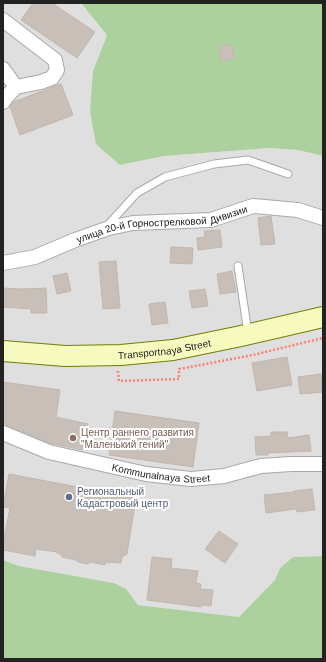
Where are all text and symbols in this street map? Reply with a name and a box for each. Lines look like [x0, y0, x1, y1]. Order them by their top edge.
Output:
street label: улица 20-й Горнострелковой Дивизии [75, 203, 248, 245]
street label: Transportnaya Street [118, 337, 212, 361]
place label: Центр раннего развития "Маленький гений" [81, 427, 194, 450]
marker: Центр раннего развития "Маленький гений" [68, 433, 78, 443]
street label: Kommunalnaya Street [111, 461, 211, 485]
place label: Региональный Кадастровый центр [77, 486, 169, 509]
marker: Региональный Кадастровый центр [64, 492, 74, 502]

